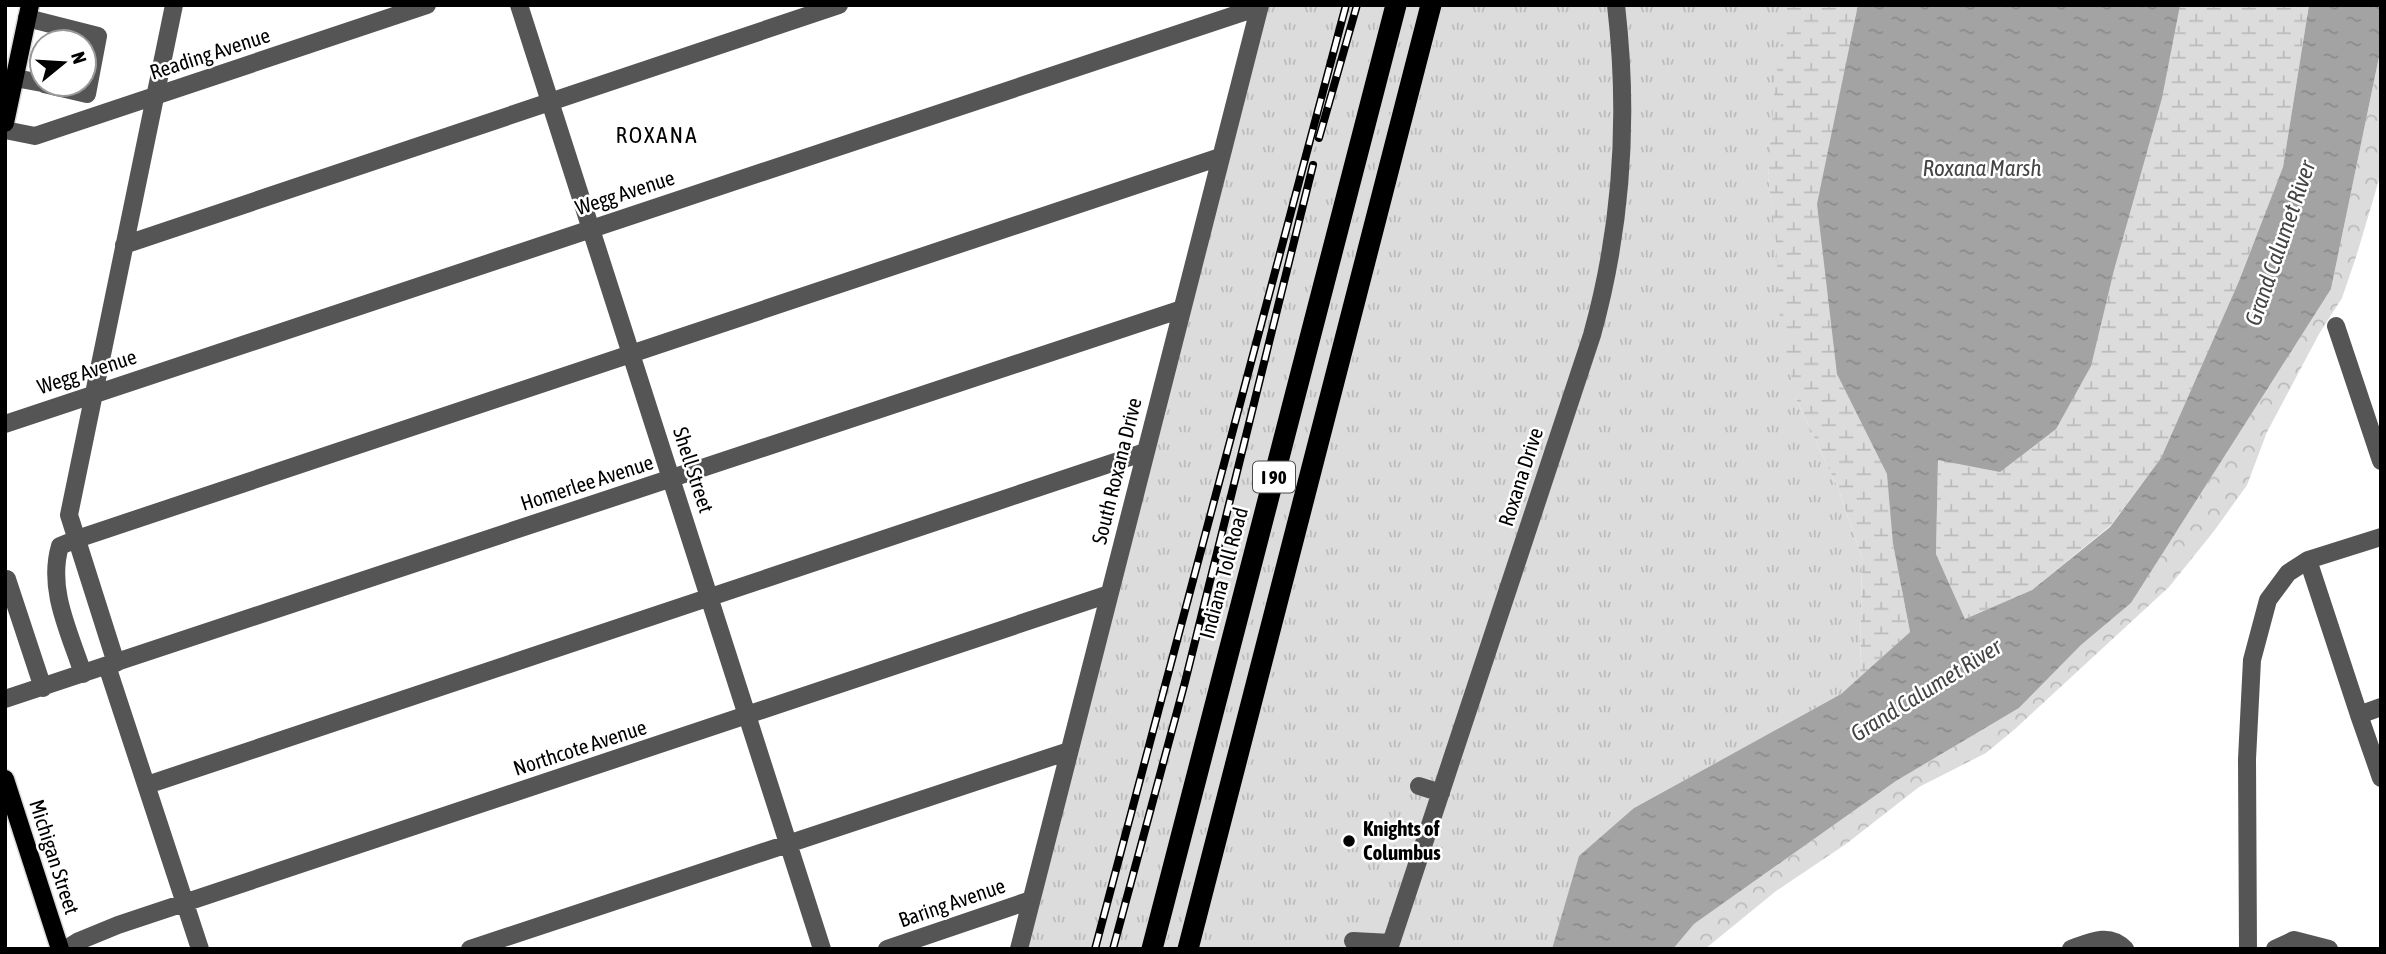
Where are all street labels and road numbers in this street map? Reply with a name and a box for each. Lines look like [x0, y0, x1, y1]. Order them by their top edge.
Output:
street label: Reading Avenue [147, 22, 273, 84]
street label: Wegg Avenue [572, 165, 677, 219]
street label: Wegg Avenue [34, 344, 139, 398]
street label: South Roxana Drive [1086, 395, 1146, 546]
street label: Shell Street [669, 424, 719, 516]
street label: Roxana Drive [1493, 424, 1547, 529]
street label: Homerlee Avenue [517, 449, 656, 515]
road number: I 90 [1253, 462, 1295, 492]
street label: Indiana Toll Road [1194, 505, 1252, 641]
street label: Northcote Avenue [510, 714, 649, 780]
street label: Michigan Street [25, 796, 85, 917]
street label: Baring Avenue [895, 873, 1008, 931]

